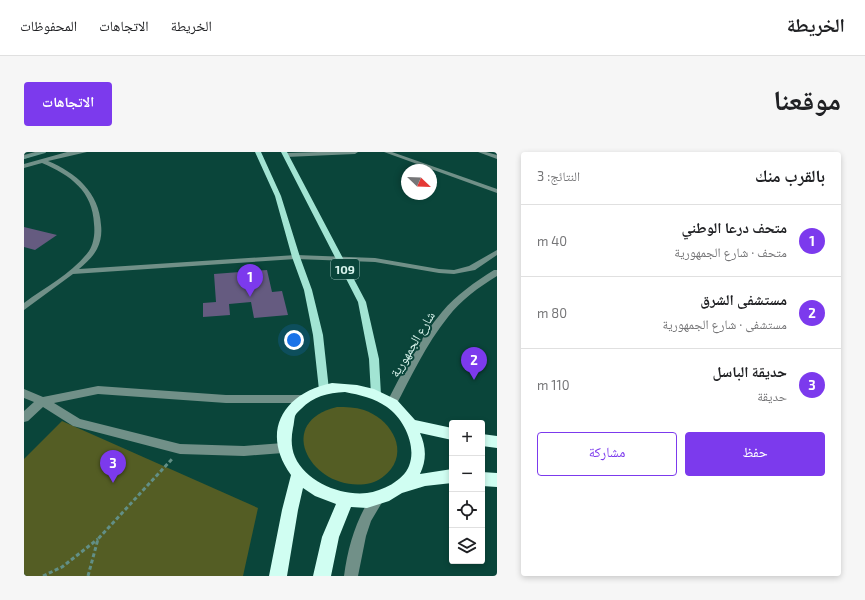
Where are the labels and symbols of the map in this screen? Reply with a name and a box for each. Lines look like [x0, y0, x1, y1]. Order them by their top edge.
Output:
north arrow [401, 164, 437, 200]
road number: 109 [331, 259, 359, 279]
pin: 1 [237, 264, 263, 297]
street label: شارع الجمهورية [386, 308, 440, 381]
your location [284, 330, 304, 350]
pin: 2 [461, 347, 487, 380]
pin: 3 [100, 450, 126, 483]

